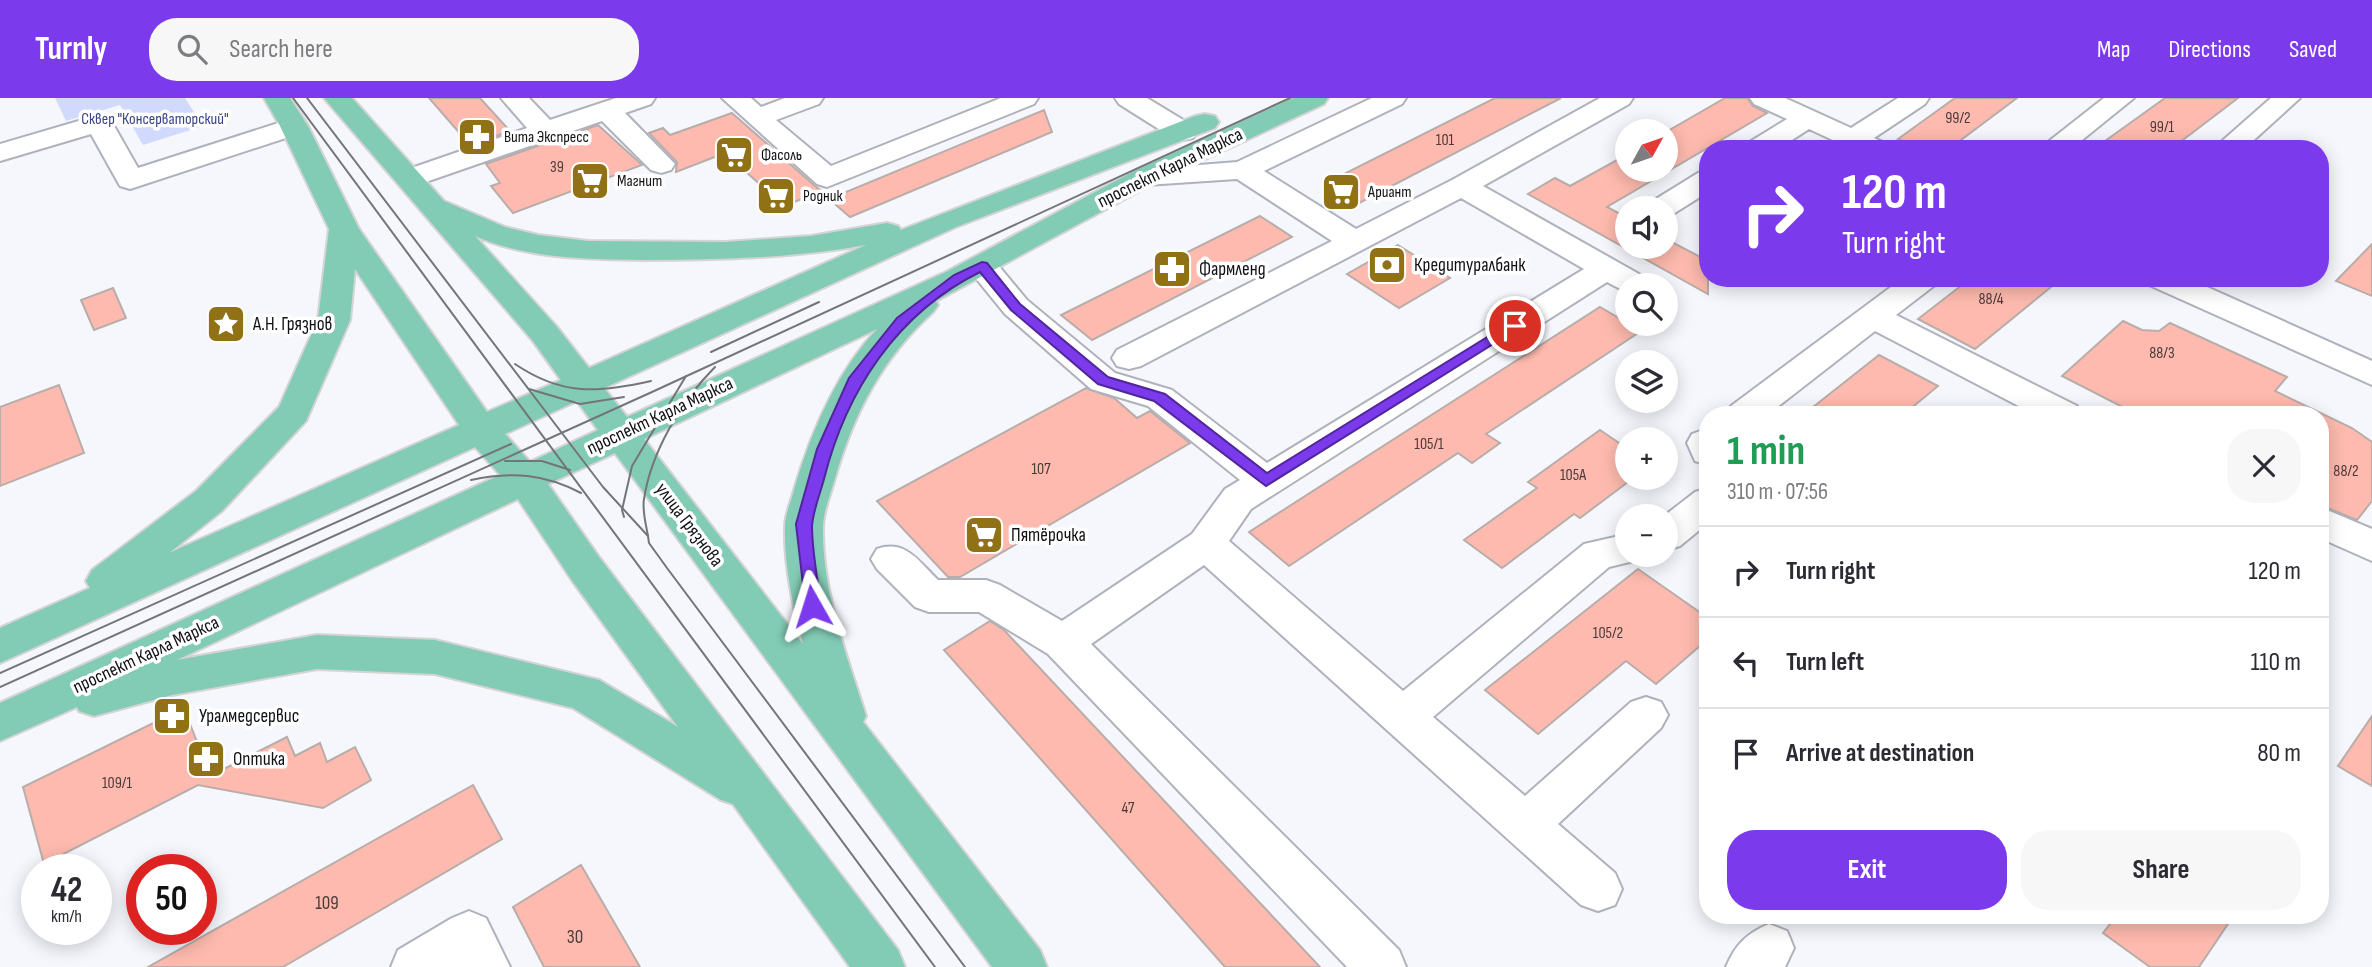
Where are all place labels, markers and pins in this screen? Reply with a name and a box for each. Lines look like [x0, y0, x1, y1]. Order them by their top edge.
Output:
pharmacy icon: Вита Экспресс [456, 116, 498, 158]
place label: Вита Экспресс [504, 128, 589, 147]
supermarket icon: Фасоль [713, 134, 755, 176]
place label: Фасоль [761, 146, 802, 165]
supermarket icon: Магнит [569, 160, 611, 202]
supermarket icon: Ариант [1320, 171, 1362, 213]
place label: Магнит [617, 172, 662, 191]
supermarket icon: Родник [755, 175, 797, 217]
place label: Ариант [1367, 183, 1412, 202]
place label: Родник [803, 187, 843, 206]
bank icon: Кредитуралбанк [1366, 244, 1408, 286]
pharmacy icon: Фармленд [1151, 248, 1193, 290]
place label: Кредитуралбанк [1414, 254, 1526, 277]
place label: Фармленд [1199, 258, 1266, 281]
pin [1485, 296, 1545, 356]
place icon: А.Н. Грязнов [205, 303, 247, 345]
place label: А.Н. Грязнов [252, 313, 333, 336]
supermarket icon: Пятёрочка [963, 514, 1005, 556]
place label: Пятёрочка [1011, 524, 1086, 547]
pharmacy icon: Уралмедсервис [151, 695, 193, 737]
place label: Уралмедсервис [199, 705, 299, 728]
pharmacy icon: Оптика [185, 738, 227, 780]
place label: Оптика [233, 748, 285, 771]

